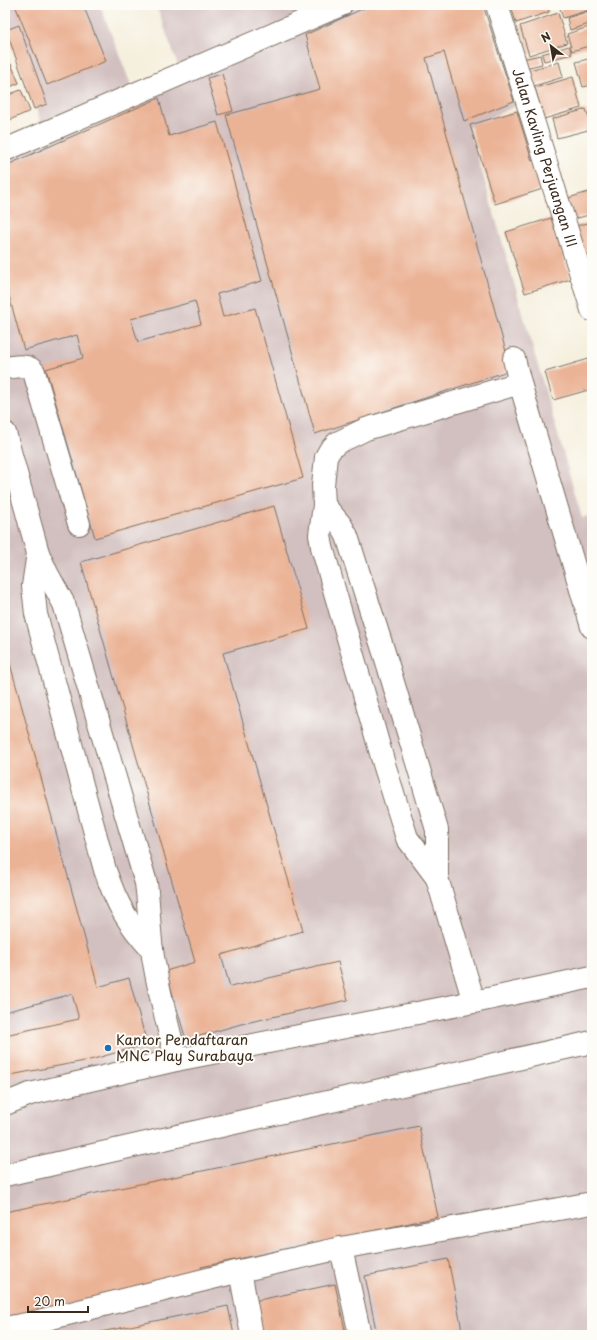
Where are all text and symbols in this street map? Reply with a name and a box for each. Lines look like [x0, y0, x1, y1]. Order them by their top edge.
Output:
north arrow [531, 26, 571, 66]
text: N [537, 27, 554, 47]
street label: Jalan Kavling Perjuangan III [507, 66, 583, 250]
place label: Kantor Pendaftaran MNC Play Surabaya [116, 1029, 253, 1066]
marker: Kantor Pendaftaran MNC Play Surabaya [103, 1043, 113, 1053]
scale bar [28, 1288, 88, 1314]
text: 20 m [34, 1292, 65, 1310]

